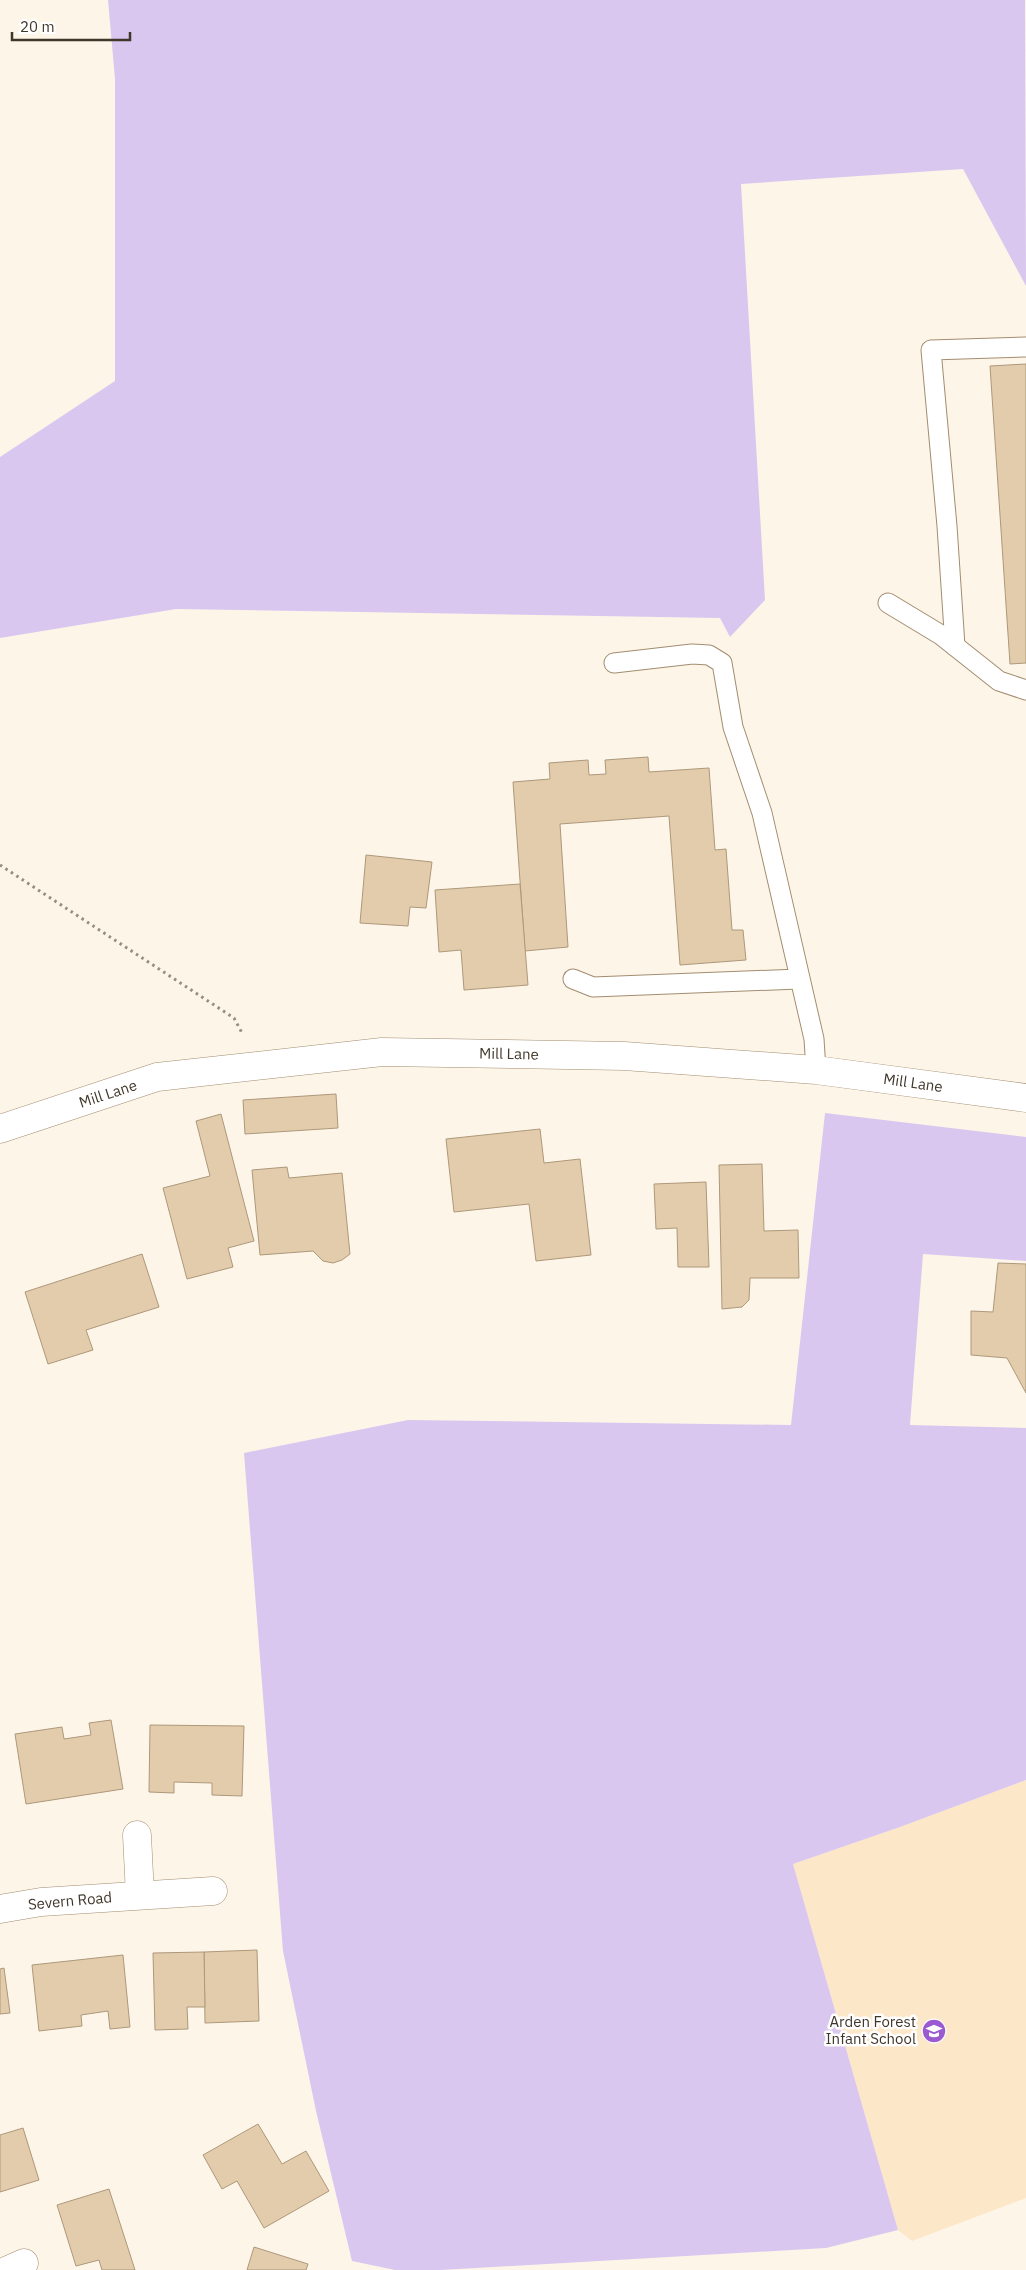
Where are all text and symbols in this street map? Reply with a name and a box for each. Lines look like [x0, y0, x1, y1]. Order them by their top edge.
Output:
scale bar [12, 10, 130, 42]
text: 20 m [20, 17, 55, 36]
street label: Mill Lane [479, 1043, 539, 1064]
street label: Mill Lane [882, 1069, 944, 1096]
street label: Mill Lane [76, 1075, 139, 1112]
street label: Severn Road [27, 1887, 113, 1914]
place label: Arden Forest Infant School [826, 2012, 916, 2048]
school or university icon: Arden Forest Infant School [921, 2018, 947, 2044]

